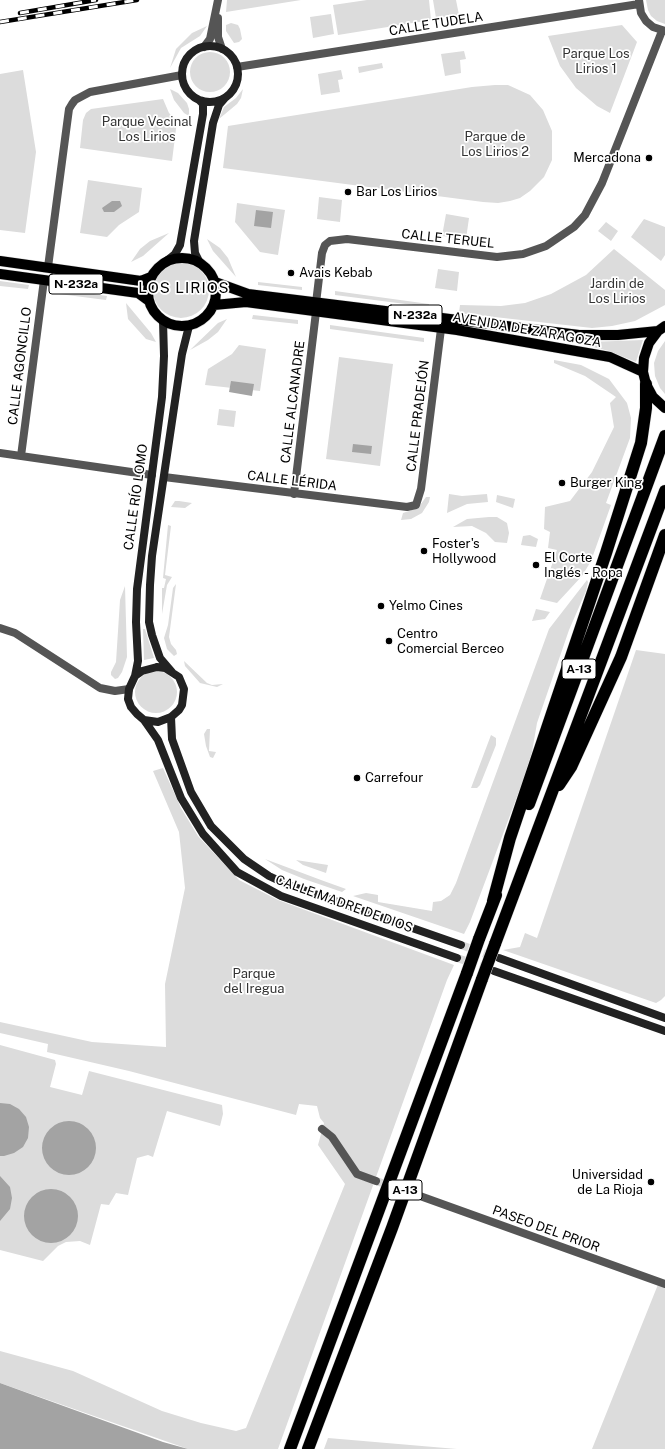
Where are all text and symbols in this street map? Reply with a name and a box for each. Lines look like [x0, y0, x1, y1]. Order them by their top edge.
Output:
street label: CALLE TUDELA [388, 9, 484, 39]
park label: Parque Los Lirios 1 [562, 46, 630, 77]
park label: Parque Vecinal Los Lirios [102, 114, 192, 145]
park label: Parque de Los Lirios 2 [461, 129, 529, 160]
place label: Mercadona [573, 150, 641, 166]
marker: Mercadona [644, 153, 654, 163]
place label: Bar Los Lirios [356, 184, 437, 200]
marker: Bar Los Lirios [343, 187, 353, 197]
street label: CALLE TERUEL [401, 226, 495, 252]
place label: Avais Kebab [299, 265, 372, 281]
marker: Avais Kebab [286, 268, 296, 278]
road number: N-232a [49, 274, 103, 294]
park label: Jardin de Los Lirios [588, 276, 646, 307]
district label: LOS LIRIOS [138, 279, 230, 297]
road number: N-232a [388, 305, 442, 325]
street label: CALLE AGONCILLO [5, 306, 35, 426]
street label: AVENIDA DE ZARAGOZA [451, 309, 603, 351]
street label: CALLE ALCANADRE [278, 340, 308, 464]
street label: CALLE PRADEJÓN [403, 359, 433, 473]
street label: CALLE RÍO LOMO [121, 443, 151, 551]
street label: CALLE LÉRIDA [246, 468, 338, 494]
place label: Burger King [570, 475, 642, 491]
marker: Burger King [557, 478, 567, 488]
place label: Foster's Hollywood [432, 536, 496, 567]
marker: Foster's Hollywood [419, 546, 429, 556]
place label: El Corte Inglés - Ropa [544, 550, 623, 581]
marker: El Corte Inglés - Ropa [531, 560, 541, 570]
place label: Yelmo Cines [389, 598, 463, 614]
marker: Yelmo Cines [376, 601, 386, 611]
place label: Centro Comercial Berceo [397, 626, 504, 657]
marker: Centro Comercial Berceo [384, 636, 394, 646]
road number: A-13 [562, 659, 596, 679]
place label: Carrefour [365, 770, 423, 786]
marker: Carrefour [352, 773, 362, 783]
street label: CALLE MADRE DE DIOS [273, 872, 415, 936]
park label: Parque del Iregua [224, 966, 284, 997]
place label: Universidad de La Rioja [572, 1167, 643, 1198]
marker: Universidad de La Rioja [646, 1177, 656, 1187]
road number: A-13 [388, 1180, 422, 1200]
street label: PASEO DEL PRIOR [490, 1202, 602, 1256]

